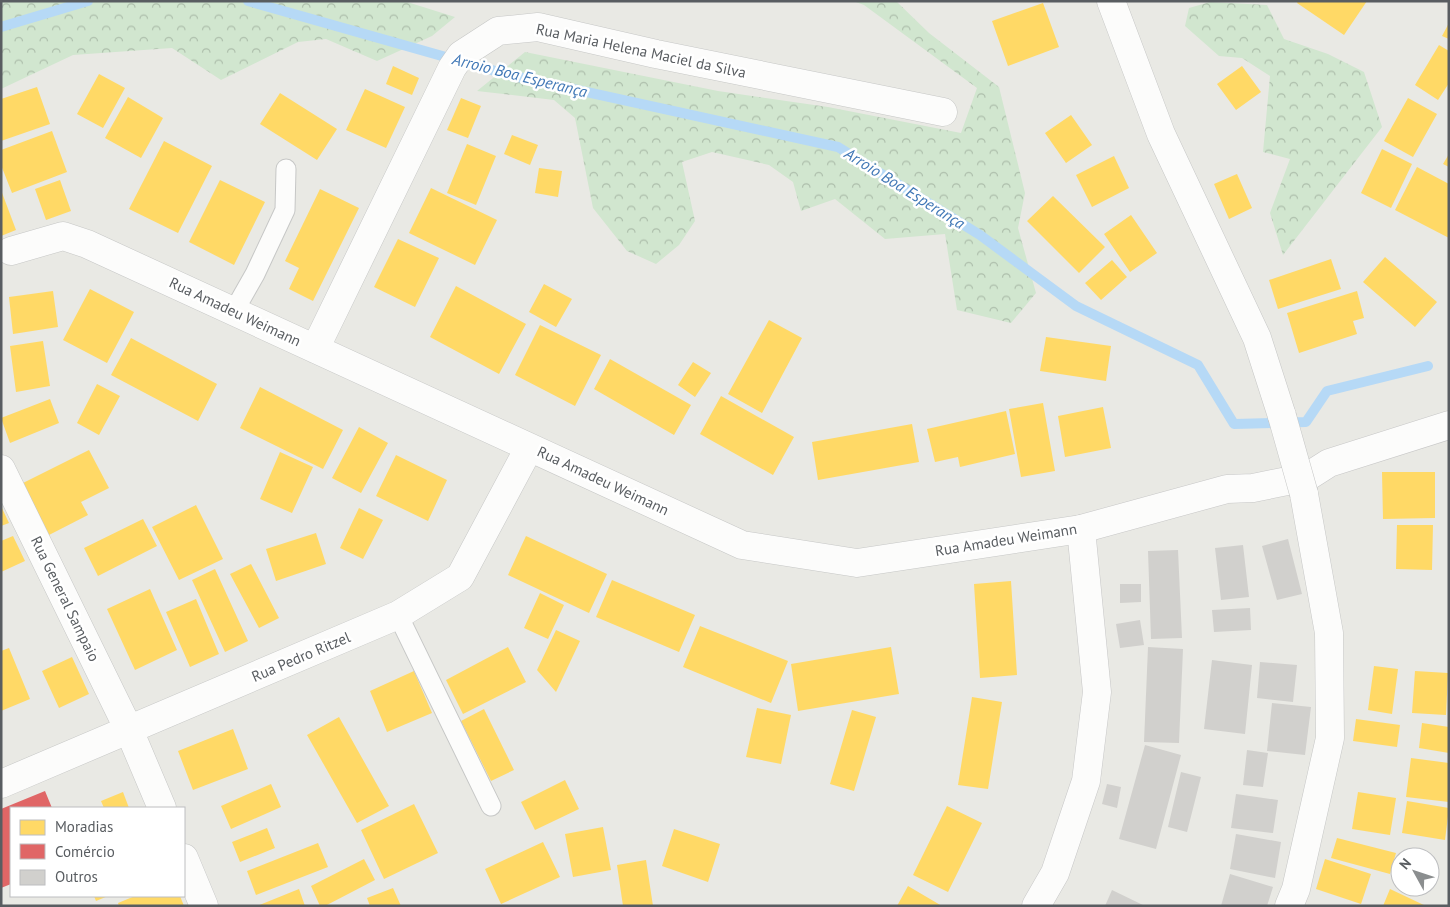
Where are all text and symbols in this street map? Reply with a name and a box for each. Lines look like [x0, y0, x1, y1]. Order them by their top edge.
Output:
street label: Rua Maria Helena Maciel da Silva [534, 19, 748, 82]
water label: Arroio Boa Esperança [450, 48, 590, 101]
water label: Arroio Boa Esperança [840, 142, 969, 233]
street label: Rua Amadeu Weimann [166, 273, 304, 350]
street label: Rua Amadeu Weimann [534, 442, 672, 519]
street label: Rua Amadeu Weimann [934, 519, 1078, 560]
street label: Rua General Sampaio [27, 533, 104, 665]
street label: Rua Pedro Ritzel [249, 627, 354, 686]
legend [10, 807, 185, 897]
text: Moradias [55, 817, 113, 836]
text: Comércio [55, 842, 115, 861]
north arrow [1390, 847, 1440, 897]
text: N [1395, 854, 1415, 873]
text: Outros [55, 867, 98, 886]

